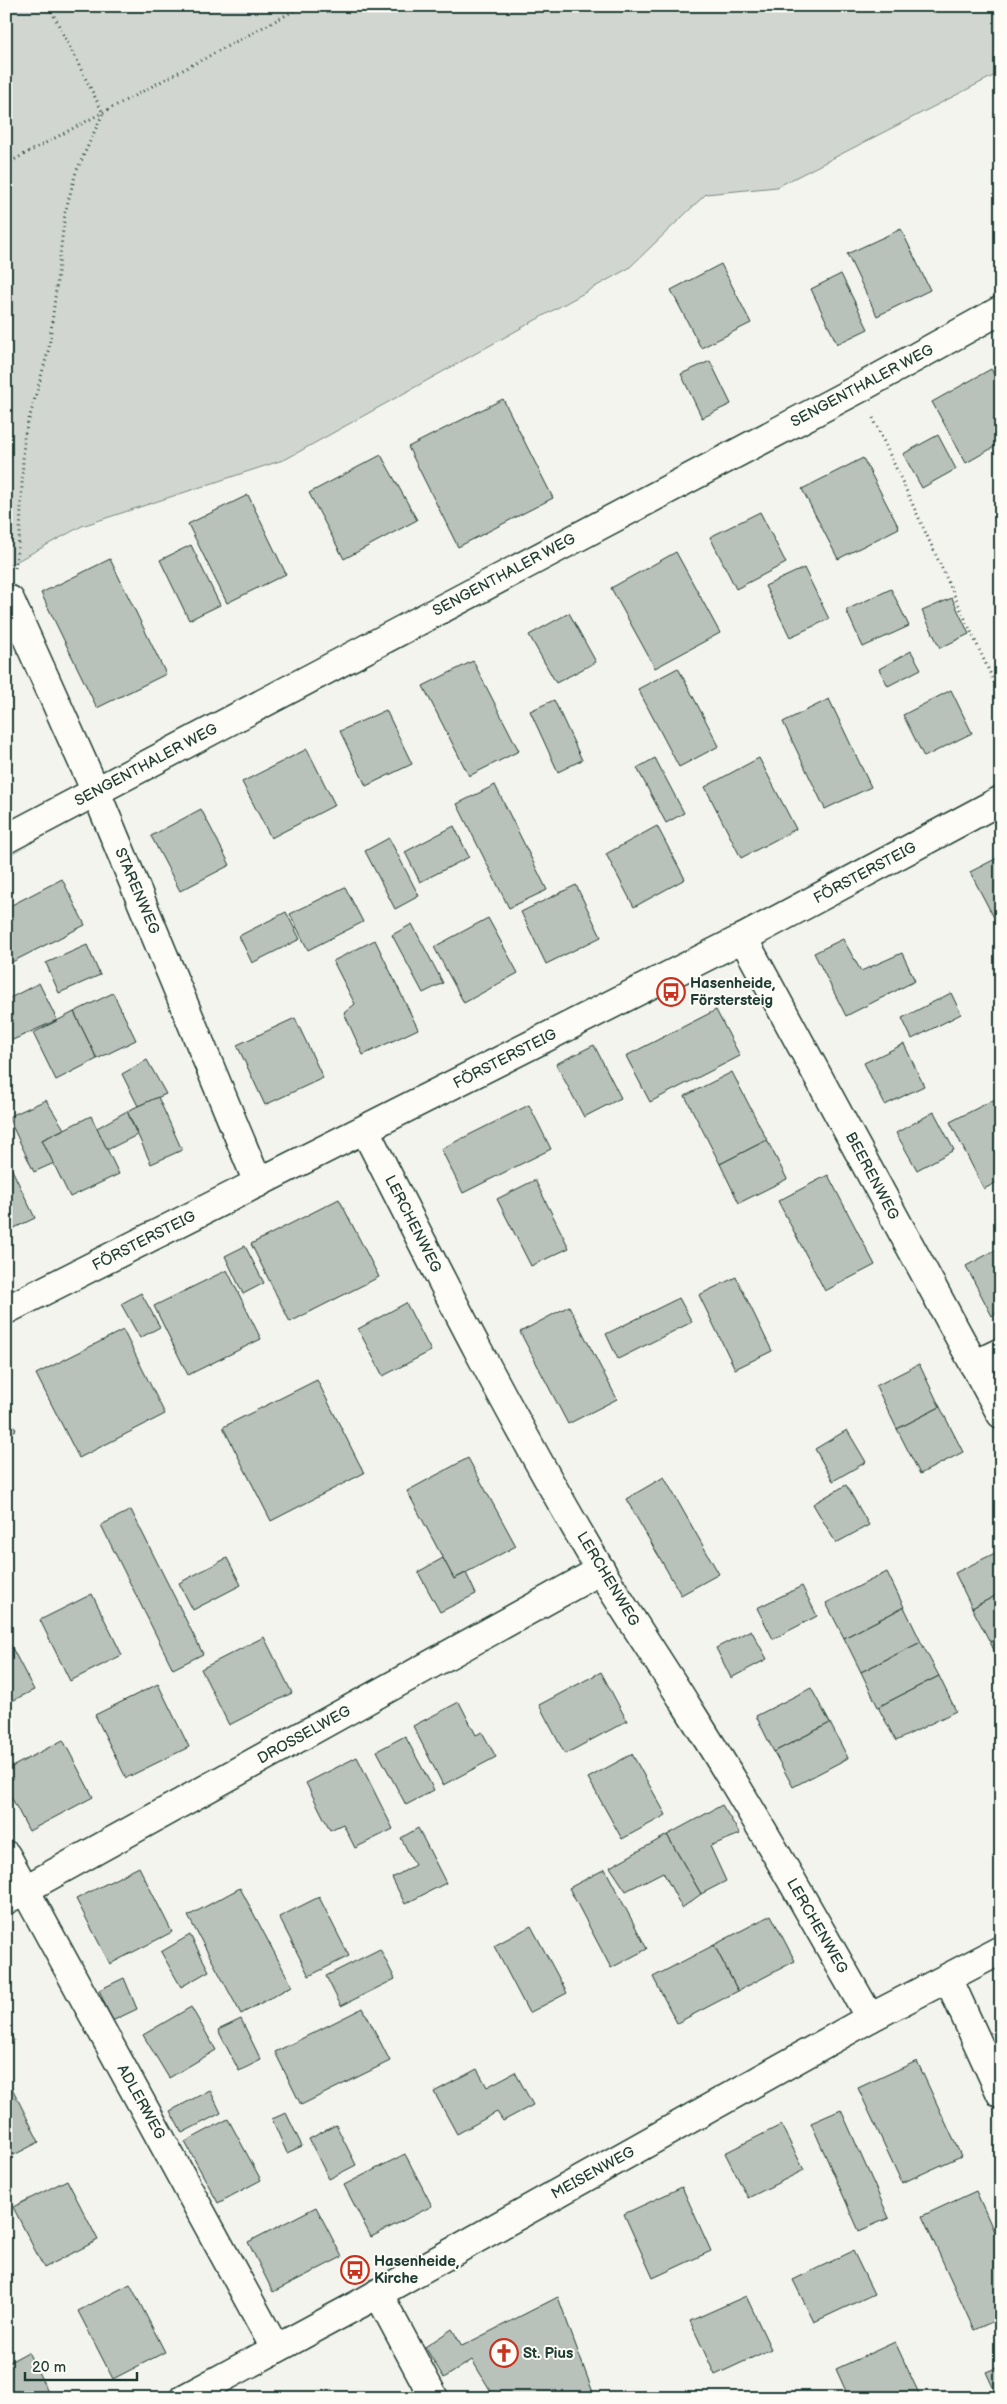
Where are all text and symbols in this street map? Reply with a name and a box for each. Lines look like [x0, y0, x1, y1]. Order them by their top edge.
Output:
street label: SENGENTHALER WEG [787, 340, 937, 432]
street label: SENGENTHALER WEG [429, 529, 579, 621]
street label: SENGENTHALER WEG [71, 719, 221, 811]
street label: FÖRSTERSTEIG [810, 838, 920, 908]
street label: STARENWEG [110, 845, 164, 937]
place label: Hasenheide, Förstersteig [690, 974, 775, 1010]
bus stop icon: Hasenheide, Förstersteig [656, 977, 686, 1007]
street label: FÖRSTERSTEIG [450, 1025, 560, 1093]
street label: BEERENWEG [841, 1129, 903, 1223]
street label: LERCHENWEG [380, 1172, 446, 1276]
street label: FÖRSTERSTEIG [89, 1207, 199, 1275]
street label: LERCHENWEG [572, 1528, 644, 1630]
street label: DROSSELWEG [254, 1702, 354, 1768]
street label: LERCHENWEG [782, 1875, 852, 1977]
street label: ADLERWEG [113, 2061, 169, 2143]
street label: MEISENWEG [548, 2142, 638, 2204]
place label: Hasenheide, Kirche [374, 2252, 459, 2288]
bus stop icon: Hasenheide, Kirche [340, 2255, 370, 2285]
church icon: St. Pius [489, 2338, 519, 2368]
place label: St. Pius [523, 2344, 573, 2363]
scale bar [25, 2349, 138, 2381]
text: 20 m [32, 2358, 66, 2377]

